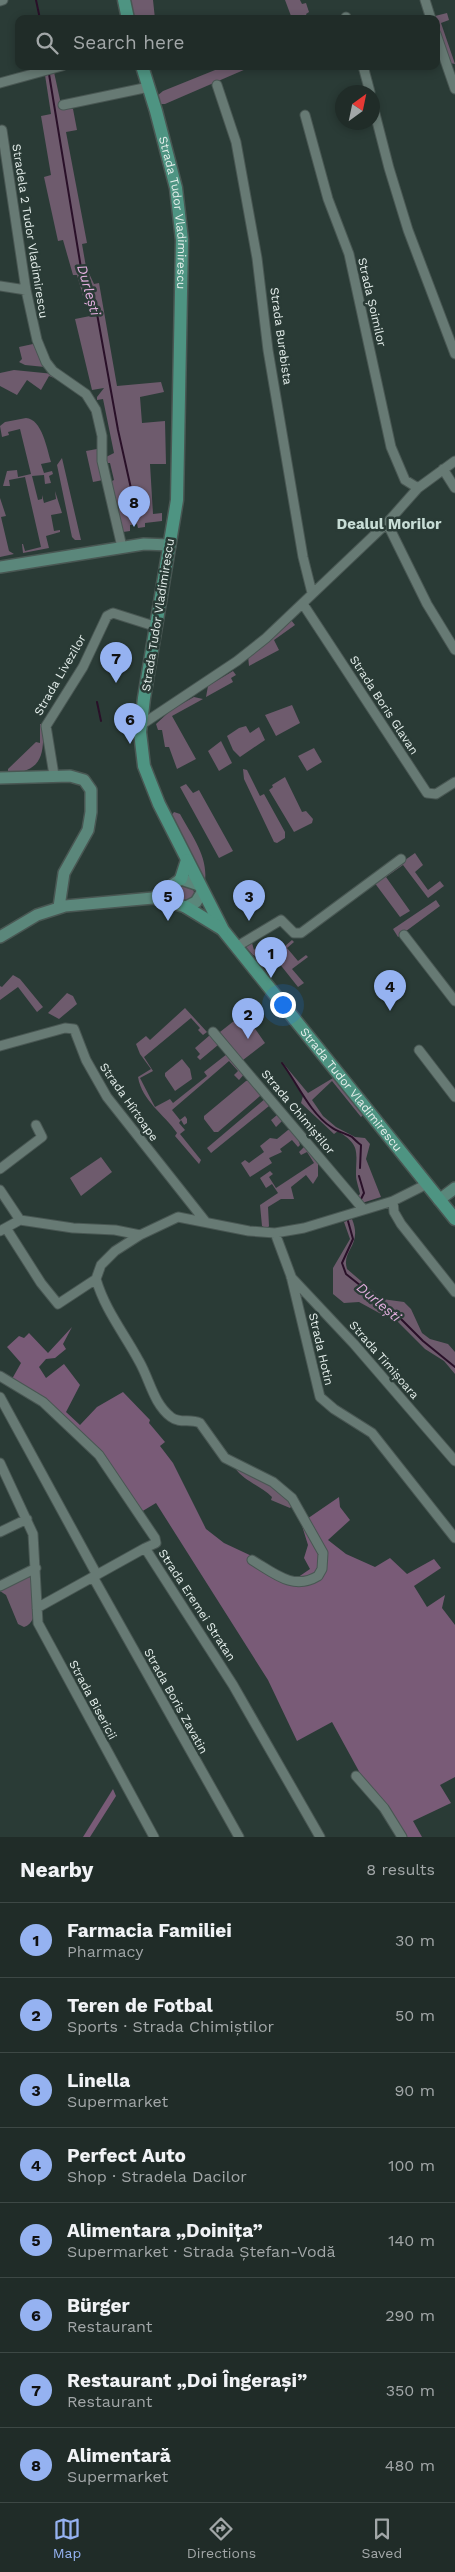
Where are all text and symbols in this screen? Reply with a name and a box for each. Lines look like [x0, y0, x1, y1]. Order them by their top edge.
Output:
search box [15, 15, 440, 70]
icon: search [33, 29, 61, 57]
text: Search here [73, 31, 184, 54]
north arrow [335, 85, 380, 130]
street label: Strada Tudor Vladimirescu [156, 135, 189, 289]
street label: Stradela 2 Tudor Vladimirescu [9, 143, 51, 319]
street label: Strada Șoimilor [355, 256, 389, 348]
water label: Durlești [74, 263, 104, 318]
street label: Strada Burebista [267, 286, 295, 386]
pin: 8 [118, 486, 150, 527]
district label: Dealul Morilor [336, 515, 442, 533]
street label: Strada Tudor Vladimirescu [139, 538, 177, 692]
street label: Strada Livezilor [31, 632, 89, 718]
pin: 7 [100, 642, 132, 683]
street label: Strada Boris Glavan [347, 653, 421, 757]
pin: 6 [114, 703, 146, 744]
pin: 5 [152, 880, 184, 921]
pin: 3 [233, 880, 265, 921]
pin: 1 [255, 937, 287, 978]
pin: 4 [374, 970, 406, 1011]
your location [270, 992, 296, 1018]
pin: 2 [232, 998, 264, 1039]
street label: Strada Tudor Vladimirescu [297, 1025, 405, 1154]
street label: Strada Hîrtoape [97, 1060, 161, 1144]
street label: Strada Chimiștilor [259, 1067, 338, 1157]
water label: Durlești [354, 1279, 404, 1325]
street label: Strada Hotin [306, 1311, 336, 1387]
street label: Strada Timișoara [346, 1318, 422, 1402]
street label: Strada Eremei Stratan [156, 1546, 238, 1664]
street label: Strada Boris Zavatin [141, 1646, 211, 1756]
street label: Strada Bisericii [66, 1658, 120, 1742]
text: Nearby [20, 1857, 93, 1882]
text: 8 results [366, 1860, 435, 1879]
text: Farmacia Familiei [67, 1919, 232, 1942]
text: 1 [33, 1931, 39, 1950]
text: 30 m [395, 1931, 435, 1950]
text: Pharmacy [67, 1942, 143, 1961]
text: Teren de Fotbal [67, 1994, 213, 2017]
text: 2 [31, 2006, 41, 2025]
text: 50 m [395, 2006, 435, 2025]
text: Sports · Strada Chimiștilor [67, 2017, 274, 2036]
text: Linella [67, 2069, 130, 2092]
text: 3 [31, 2081, 41, 2100]
text: 90 m [394, 2081, 435, 2100]
text: Supermarket [67, 2092, 168, 2111]
text: Perfect Auto [67, 2144, 186, 2167]
text: 4 [31, 2156, 41, 2175]
text: 100 m [388, 2156, 435, 2175]
text: Shop · Stradela Dacilor [67, 2167, 247, 2186]
text: Alimentara „Doinița” [67, 2219, 263, 2242]
text: 5 [31, 2231, 41, 2250]
text: 140 m [388, 2231, 435, 2250]
text: Supermarket · Strada Ștefan-Vodă [67, 2242, 336, 2261]
text: Bürger [67, 2294, 130, 2317]
text: 6 [31, 2306, 41, 2325]
text: 290 m [385, 2306, 435, 2325]
text: Restaurant [67, 2317, 153, 2336]
text: Restaurant „Doi Îngerași” [67, 2369, 307, 2392]
text: 7 [31, 2381, 41, 2400]
text: 350 m [386, 2381, 435, 2400]
text: Restaurant [67, 2392, 153, 2411]
text: Alimentară [67, 2444, 171, 2467]
text: 8 [31, 2456, 41, 2475]
text: 480 m [385, 2456, 435, 2475]
text: Supermarket [67, 2467, 168, 2486]
tab: Map [53, 2515, 81, 2561]
tab: Directions [187, 2515, 256, 2561]
tab: Saved [362, 2515, 402, 2561]

